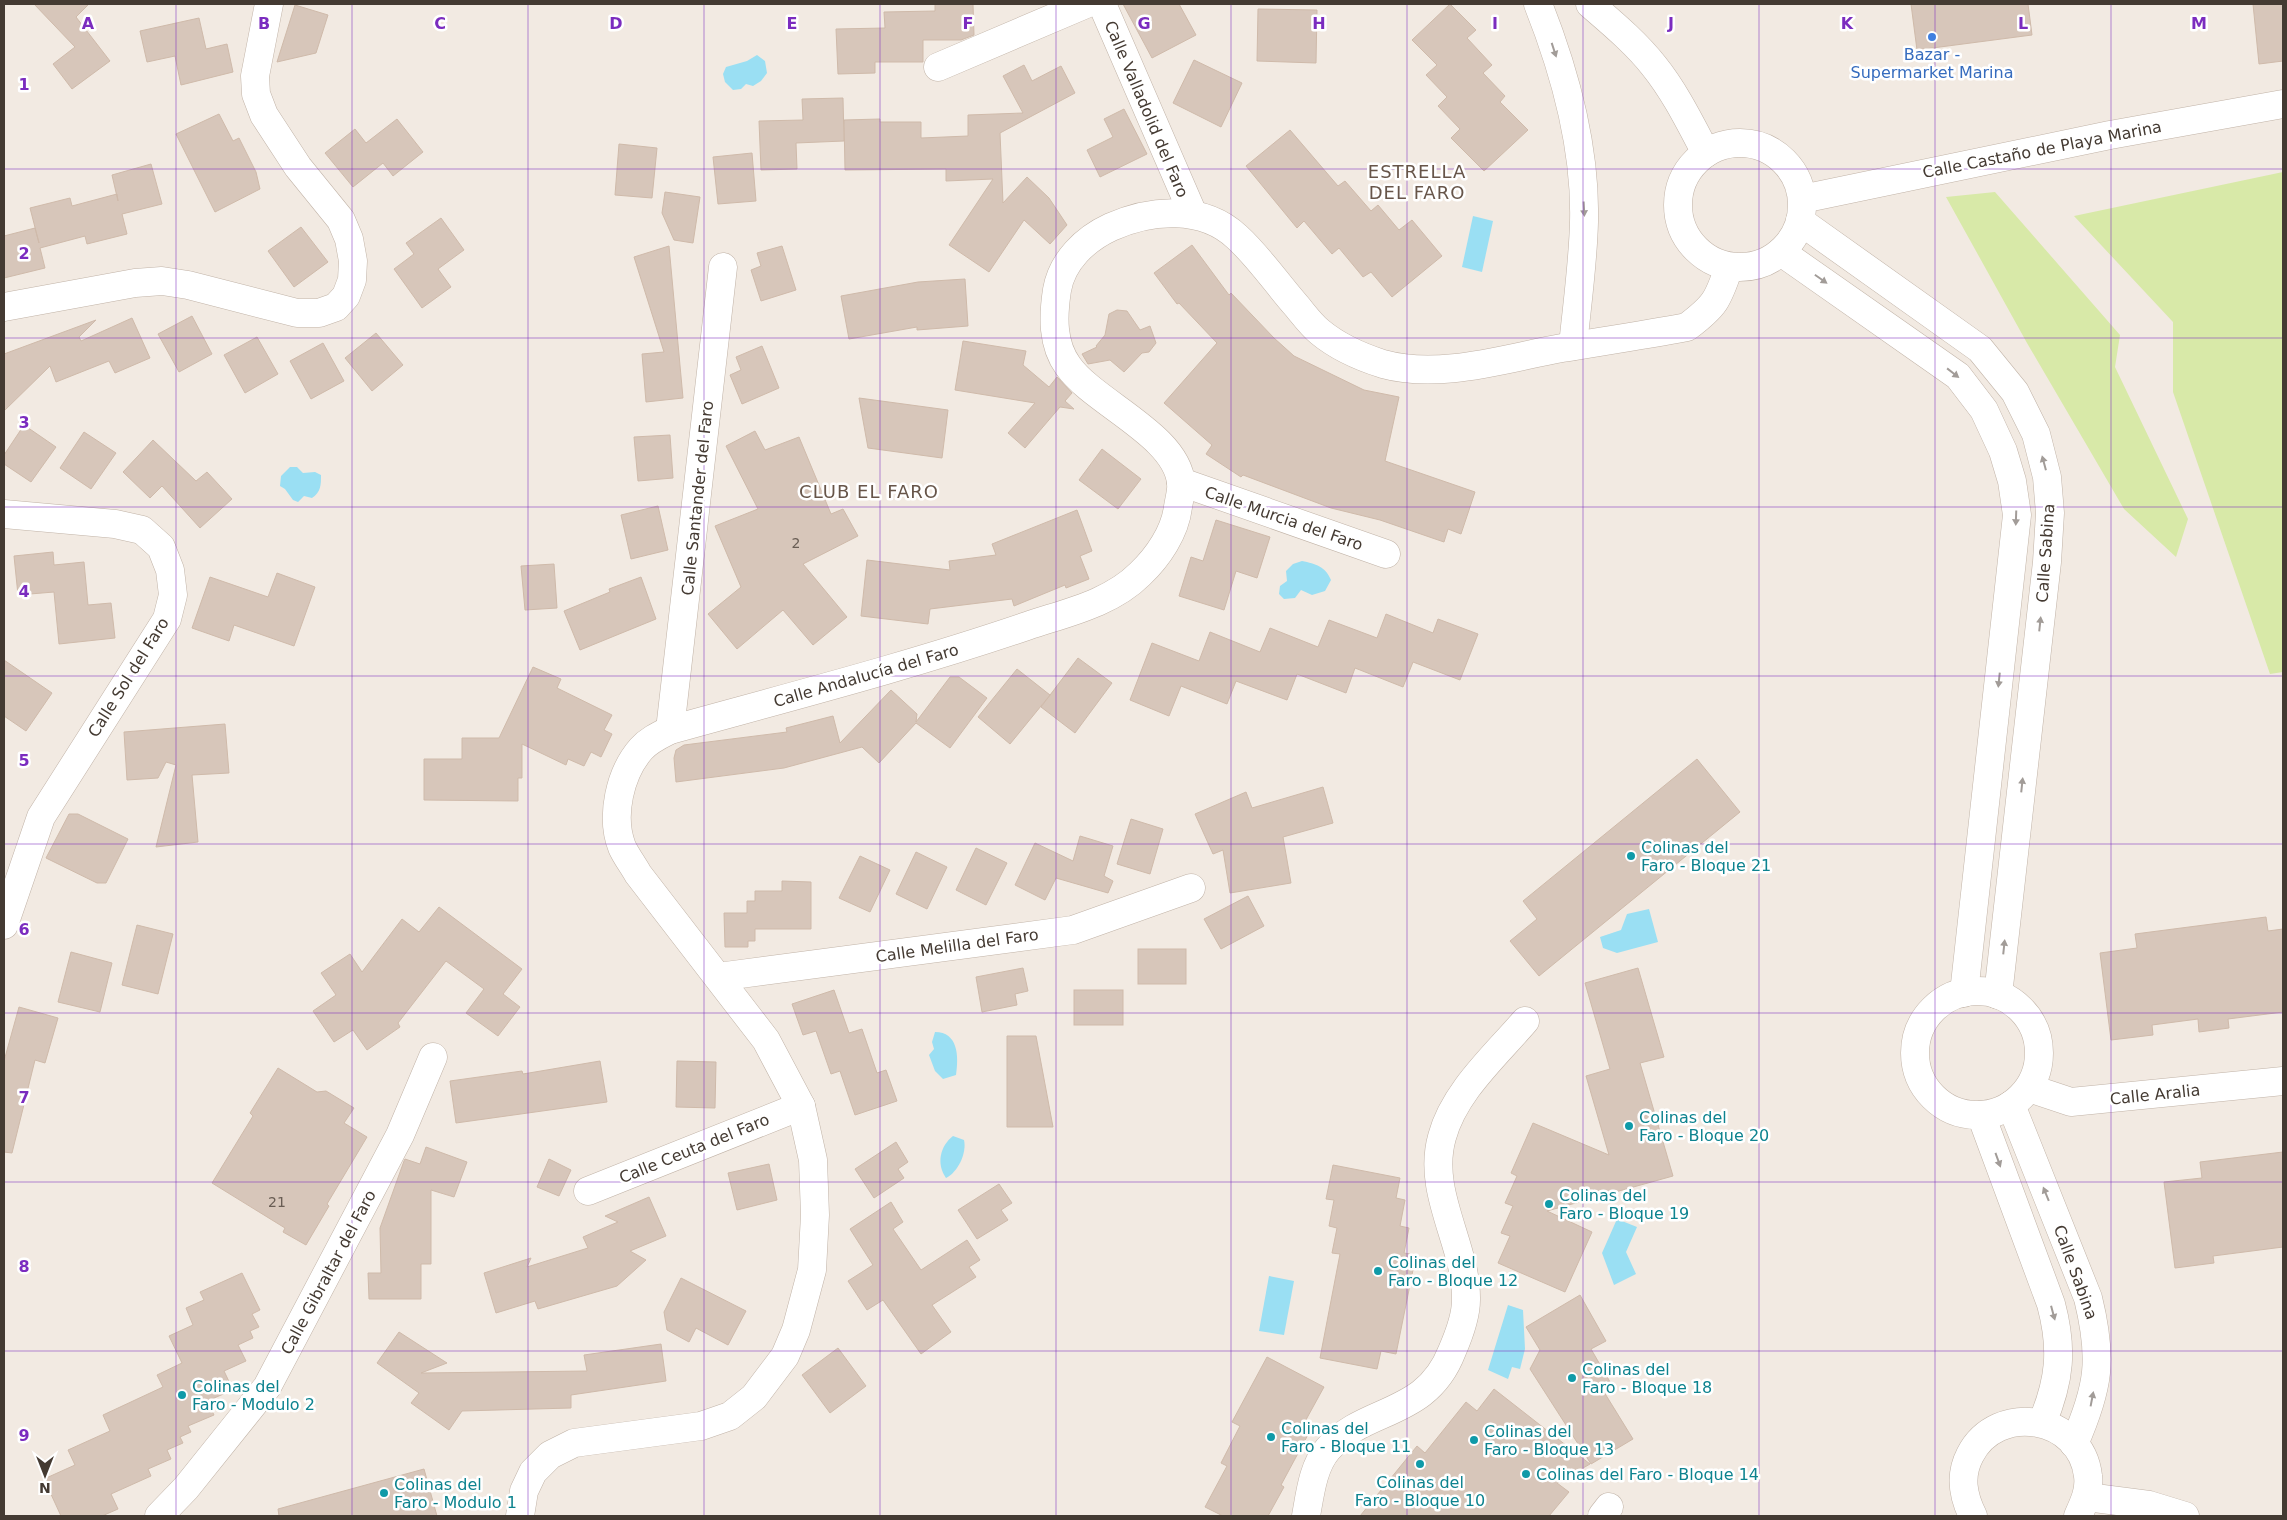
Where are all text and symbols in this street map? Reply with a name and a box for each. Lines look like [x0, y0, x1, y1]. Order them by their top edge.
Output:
text: A [82, 14, 95, 33]
text: B [258, 14, 270, 33]
text: C [434, 14, 446, 33]
text: D [609, 14, 623, 33]
text: E [787, 14, 797, 33]
text: F [963, 14, 973, 33]
text: G [1137, 14, 1151, 33]
text: H [1312, 14, 1326, 33]
text: I [1492, 14, 1498, 33]
text: J [1667, 14, 1674, 33]
text: K [1841, 14, 1854, 33]
text: L [2018, 14, 2028, 33]
text: M [2191, 14, 2207, 33]
street label: Calle Valladolid del Faro [1101, 18, 1192, 200]
marker: Bazar - Supermarket Marina [1926, 31, 1938, 43]
one-way arrow [1551, 42, 1559, 57]
place label: Bazar - Supermarket Marina [1850, 45, 2014, 82]
text: 1 [18, 75, 30, 94]
street label: Calle Castaño de Playa Marina [1921, 117, 2163, 182]
district label: ESTRELLA DEL FARO [1368, 161, 1466, 203]
one-way arrow [1580, 201, 1588, 217]
text: 2 [18, 244, 30, 263]
one-way arrow [1814, 274, 1827, 284]
one-way arrow [1947, 368, 1960, 378]
street label: Calle Santander del Faro [678, 400, 717, 596]
text: 3 [18, 413, 30, 432]
one-way arrow [2039, 455, 2047, 470]
district label: CLUB EL FARO [799, 481, 939, 502]
street label: Calle Murcia del Faro [1202, 482, 1365, 555]
street label: Calle Sabina [2033, 503, 2058, 603]
one-way arrow [2011, 511, 2019, 527]
house number: 2 [792, 535, 800, 551]
text: 4 [18, 582, 30, 601]
street label: Calle Sol del Faro [84, 614, 173, 741]
one-way arrow [2036, 616, 2044, 632]
street label: Calle Andalucía del Faro [771, 640, 961, 711]
one-way arrow [1995, 672, 2003, 688]
text: 5 [18, 751, 30, 770]
one-way arrow [2018, 777, 2026, 793]
place label: Colinas del Faro - Bloque 21 [1641, 838, 1771, 875]
marker: Colinas del Faro - Bloque 21 [1625, 850, 1637, 862]
text: 6 [18, 920, 30, 939]
street label: Calle Melilla del Faro [874, 925, 1040, 966]
one-way arrow [2000, 939, 2008, 955]
street label: Calle Aralia [2109, 1080, 2201, 1109]
text: 7 [18, 1088, 30, 1107]
place label: Colinas del Faro - Bloque 20 [1639, 1108, 1769, 1145]
street label: Calle Ceuta del Faro [616, 1110, 772, 1187]
marker: Colinas del Faro - Bloque 20 [1623, 1120, 1635, 1132]
one-way arrow [1995, 1153, 2002, 1168]
place label: Colinas del Faro - Bloque 19 [1559, 1186, 1689, 1223]
street label: Calle Gibraltar del Faro [277, 1187, 380, 1358]
one-way arrow [2042, 1187, 2050, 1201]
house number: 21 [268, 1194, 286, 1210]
marker: Colinas del Faro - Bloque 19 [1543, 1198, 1555, 1210]
street label: Calle Sabina [2050, 1222, 2101, 1322]
place label: Colinas del Faro - Bloque 12 [1388, 1253, 1518, 1290]
text: 8 [18, 1257, 30, 1276]
marker: Colinas del Faro - Bloque 12 [1372, 1265, 1384, 1277]
one-way arrow [2049, 1306, 2057, 1321]
place label: Colinas del Faro - Bloque 18 [1582, 1360, 1712, 1397]
marker: Colinas del Faro - Bloque 18 [1566, 1372, 1578, 1384]
place label: Colinas del Faro - Modulo 2 [192, 1377, 315, 1414]
marker: Colinas del Faro - Modulo 2 [176, 1389, 188, 1401]
one-way arrow [2088, 1391, 2096, 1407]
place label: Colinas del Faro - Bloque 11 [1281, 1419, 1411, 1456]
place label: Colinas del Faro - Bloque 13 [1484, 1422, 1614, 1459]
text: 9 [18, 1426, 30, 1445]
marker: Colinas del Faro - Bloque 11 [1265, 1431, 1277, 1443]
marker: Colinas del Faro - Bloque 13 [1468, 1434, 1480, 1446]
north arrow [20, 1450, 70, 1500]
marker: Colinas del Faro - Bloque 10 [1414, 1458, 1426, 1470]
place label: Colinas del Faro - Bloque 14 [1536, 1465, 1759, 1484]
marker: Colinas del Faro - Bloque 14 [1520, 1468, 1532, 1480]
place label: Colinas del Faro - Bloque 10 [1355, 1473, 1485, 1510]
place label: Colinas del Faro - Modulo 1 [394, 1475, 517, 1512]
text: N [39, 1480, 51, 1496]
marker: Colinas del Faro - Modulo 1 [378, 1487, 390, 1499]

